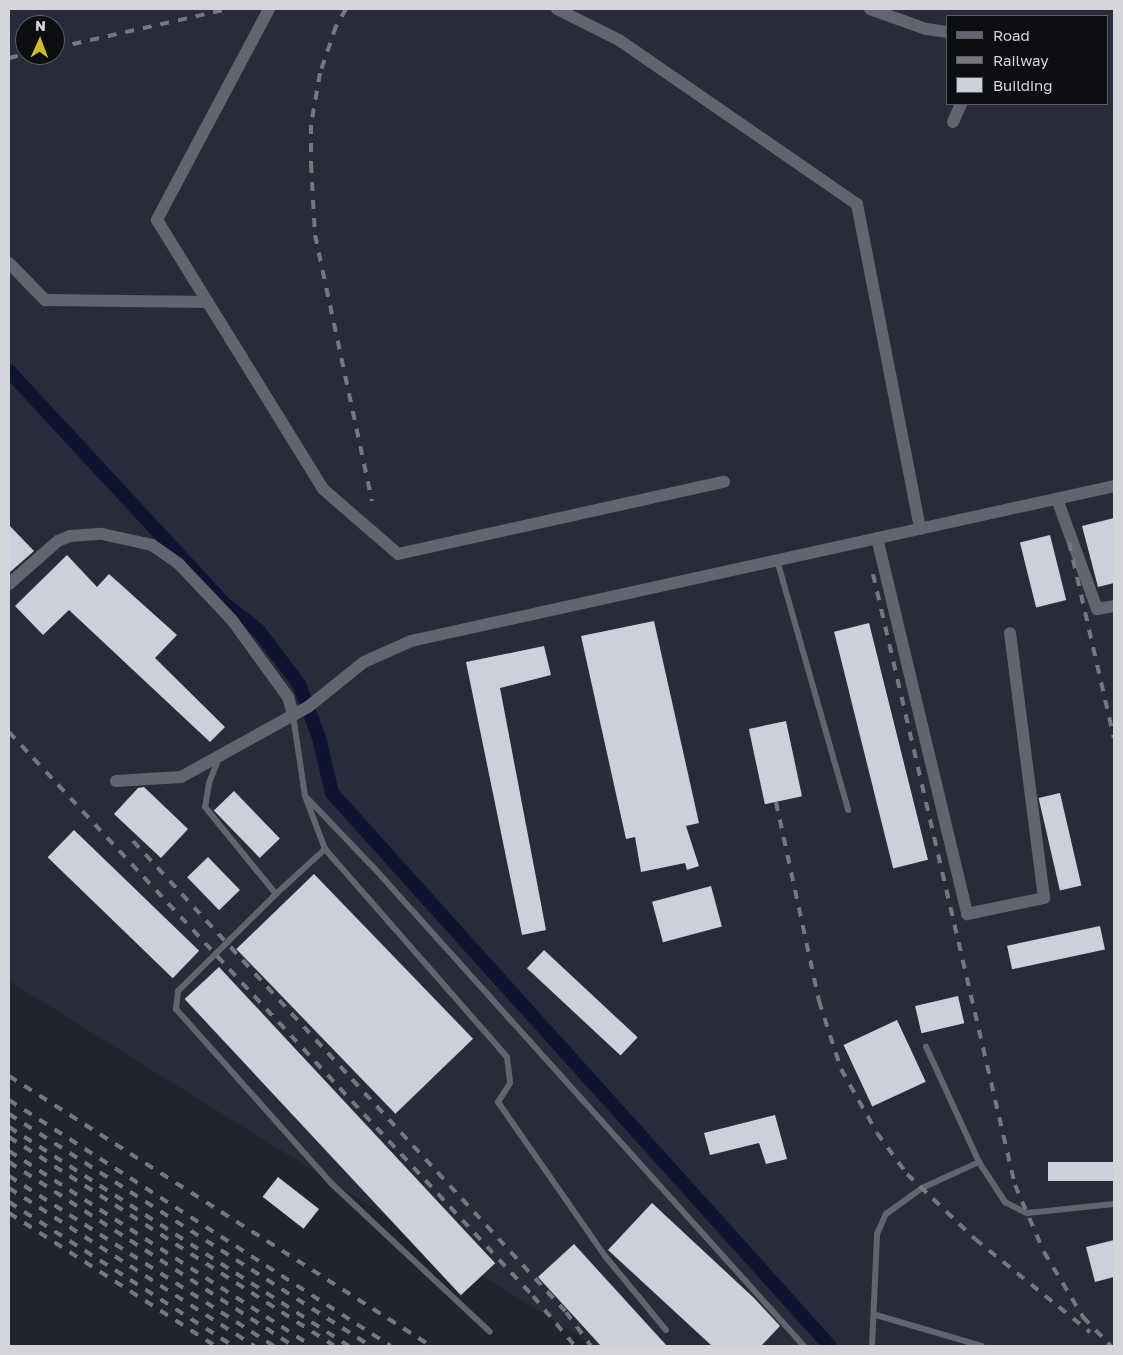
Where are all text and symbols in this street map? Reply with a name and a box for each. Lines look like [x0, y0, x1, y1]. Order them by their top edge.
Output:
north arrow [15, 15, 65, 65]
legend [946, 15, 1108, 105]
text: N [35, 17, 46, 34]
text: Road [993, 26, 1030, 44]
text: Railway [993, 51, 1049, 69]
text: Building [993, 76, 1053, 94]

